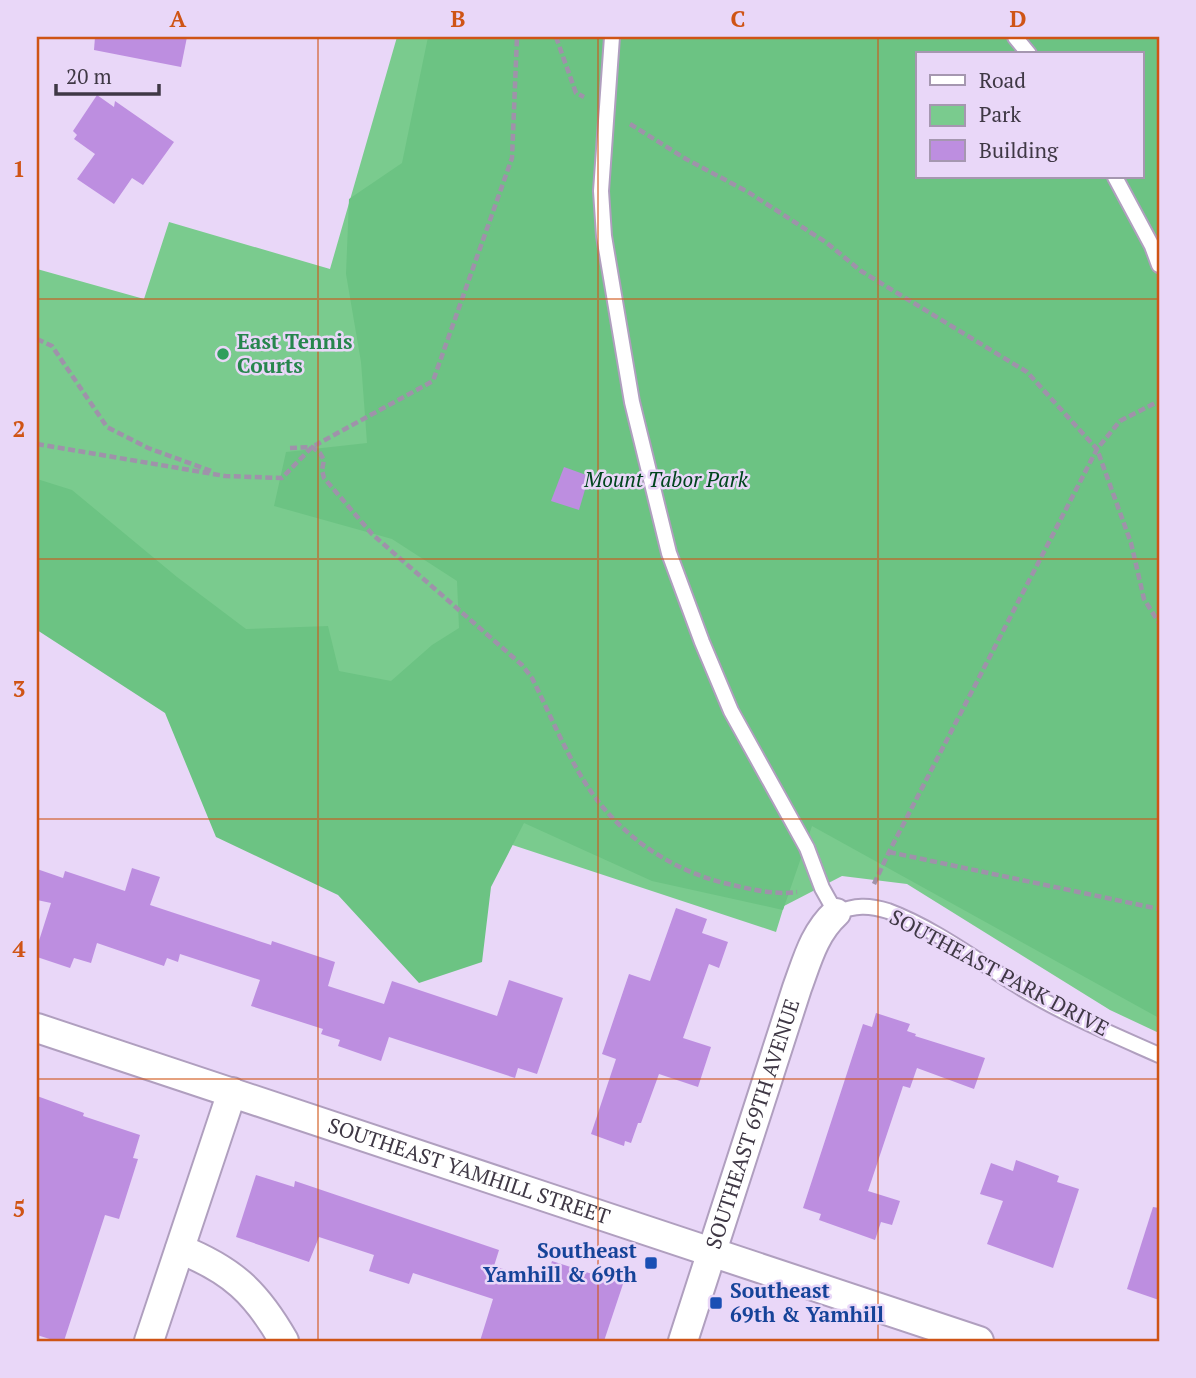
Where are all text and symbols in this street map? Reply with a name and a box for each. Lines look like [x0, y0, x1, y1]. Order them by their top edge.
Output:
text: A [170, 3, 187, 34]
text: B [451, 3, 466, 34]
text: C [731, 3, 746, 34]
text: D [1010, 3, 1027, 34]
scale bar [56, 52, 159, 96]
legend [916, 52, 1144, 178]
text: 20 m [66, 62, 112, 90]
text: Road [979, 66, 1026, 94]
text: Park [979, 100, 1021, 128]
text: Building [979, 136, 1059, 164]
text: 1 [13, 153, 26, 184]
place label: East Tennis Courts [237, 327, 353, 379]
marker: East Tennis Courts [215, 346, 231, 362]
text: 2 [13, 413, 26, 444]
park label: Mount Tabor Park [583, 465, 749, 493]
text: 3 [13, 673, 26, 704]
street label: SOUTHEAST PARK DRIVE [885, 902, 1114, 1042]
text: 4 [13, 933, 26, 964]
street label: SOUTHEAST 69TH AVENUE [699, 995, 806, 1252]
street label: SOUTHEAST YAMHILL STREET [325, 1111, 614, 1230]
text: 5 [13, 1193, 26, 1224]
place label: Southeast Yamhill & 69th [483, 1236, 638, 1288]
marker: Southeast Yamhill & 69th [643, 1255, 659, 1271]
place label: Southeast 69th & Yamhill [730, 1276, 884, 1328]
marker: Southeast 69th & Yamhill [708, 1295, 724, 1311]

